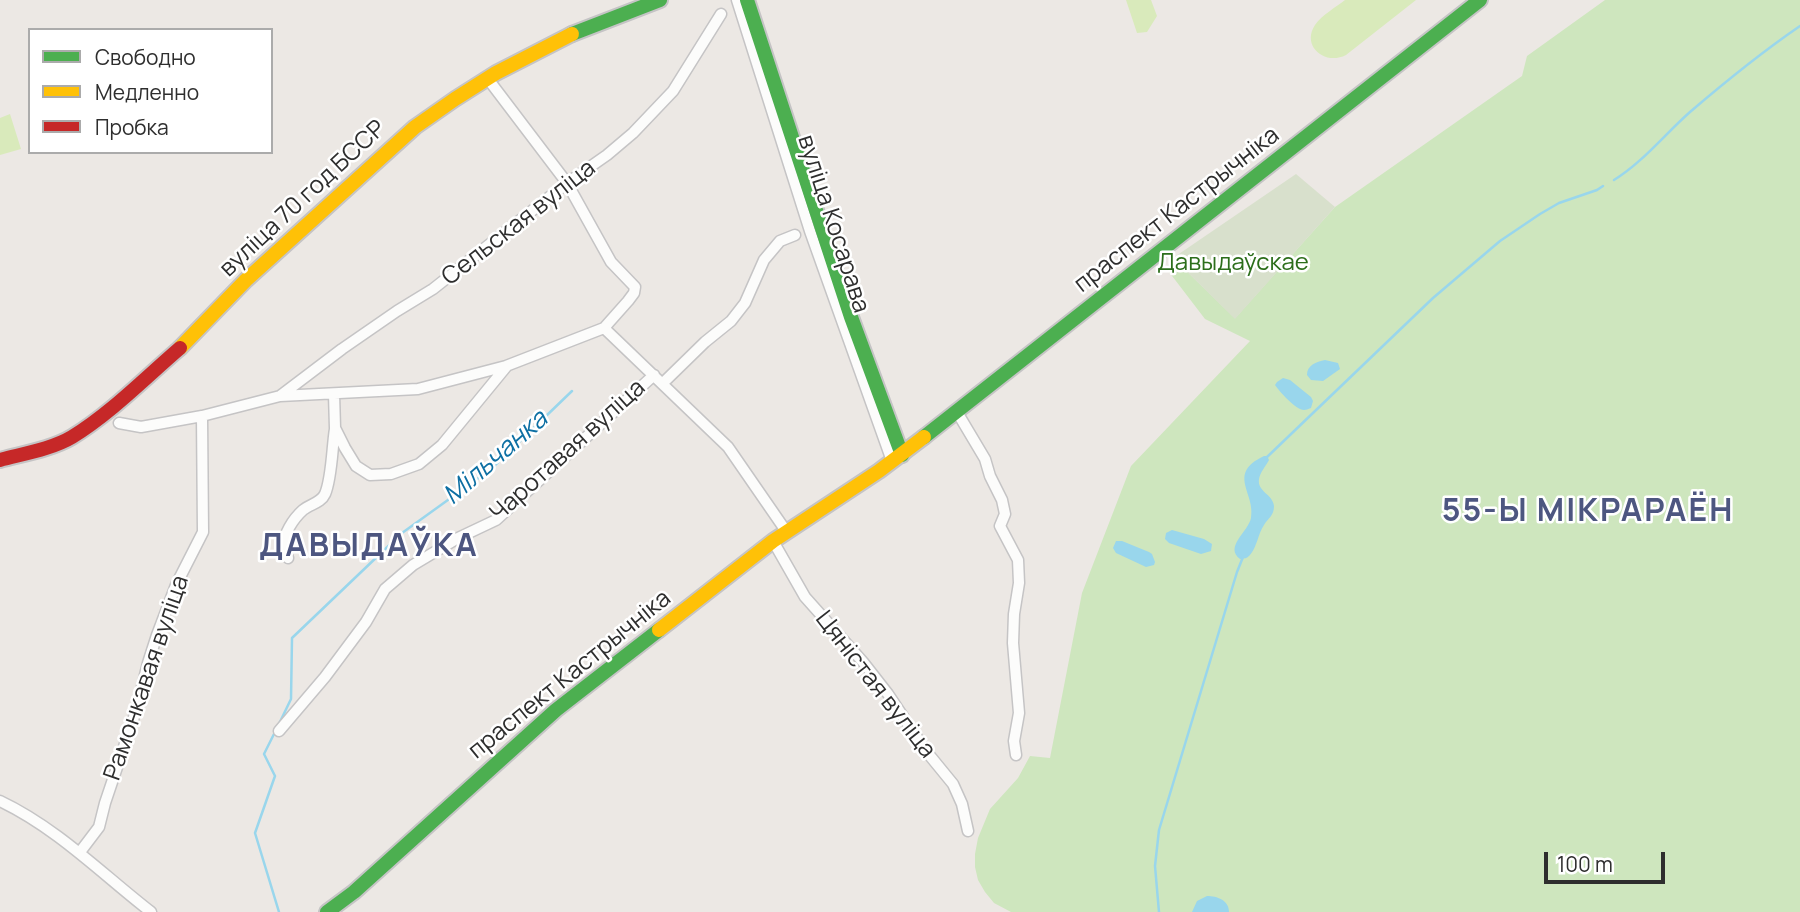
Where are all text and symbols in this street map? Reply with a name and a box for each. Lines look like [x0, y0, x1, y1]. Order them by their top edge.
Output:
legend [28, 28, 273, 154]
text: Свободно [95, 43, 196, 71]
text: Медленно [95, 78, 199, 106]
text: Пробка [95, 113, 169, 141]
street label: вуліца 70 год БССР [214, 115, 392, 283]
street label: праспект Кастрычніка [1069, 121, 1285, 299]
street label: вуліца Косарава [791, 132, 875, 316]
street label: Сельская вуліца [436, 154, 602, 292]
park label: Давыдаўскае [1157, 249, 1309, 277]
street label: Чаротавая вуліца [485, 374, 651, 528]
water label: Мільчанка [438, 404, 554, 512]
district label: 55-Ы МІКРАРАЁН [1443, 493, 1733, 531]
district label: ДАВЫДАЎКА [260, 528, 478, 566]
street label: Рамонкавая вуліца [98, 572, 196, 784]
street label: праспект Кастрычніка [463, 584, 677, 766]
street label: Цяністая вуліца [809, 606, 941, 764]
scale bar [1548, 838, 1669, 882]
text: 100 m [1557, 850, 1613, 878]

